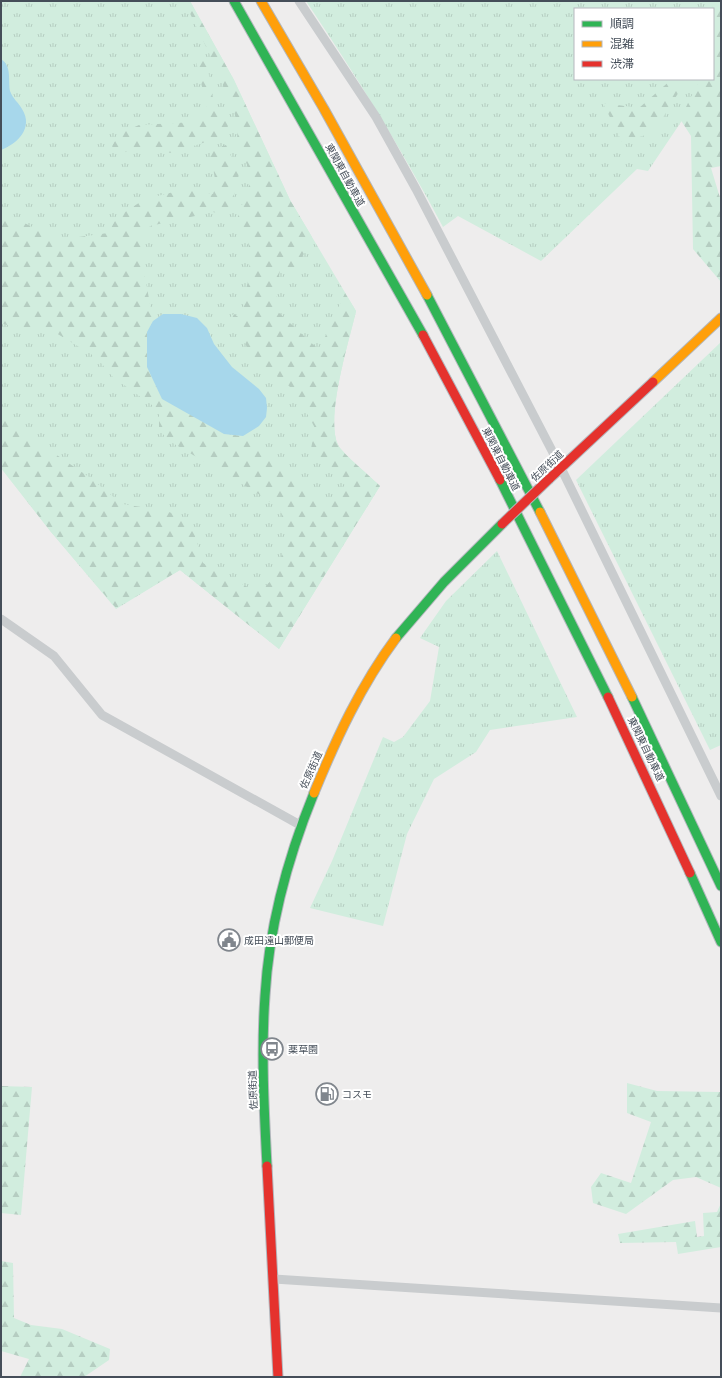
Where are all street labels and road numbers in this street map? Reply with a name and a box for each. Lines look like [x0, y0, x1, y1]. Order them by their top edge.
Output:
street label: 東関東自動車道 [322, 141, 368, 209]
street label: 東関東自動車道 [479, 425, 523, 493]
street label: 佐原街道 [528, 448, 566, 484]
street label: 東関東自動車道 [625, 715, 667, 783]
street label: 佐原街道 [297, 749, 325, 791]
street label: 佐原街道 [246, 1070, 260, 1110]

